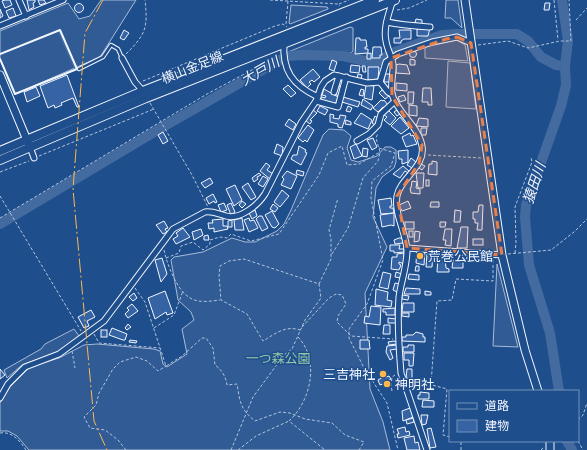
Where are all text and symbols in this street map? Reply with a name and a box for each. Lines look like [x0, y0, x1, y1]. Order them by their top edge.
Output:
street label: 横山金足線 [159, 47, 226, 88]
water label: 大戸川 [237, 52, 284, 89]
water label: 猿田川 [519, 158, 550, 206]
place label: 荒巻公民館 [428, 248, 493, 265]
marker: 荒巻公民館 [415, 251, 425, 261]
park label: 一つ森公園 [245, 350, 311, 367]
place label: 三吉神社 [323, 366, 375, 383]
marker: 三吉神社 [378, 369, 388, 379]
place label: 神明社 [395, 376, 434, 393]
marker: 神明社 [382, 379, 392, 389]
legend [449, 390, 579, 442]
text: 道路 [485, 398, 509, 413]
text: 建物 [485, 418, 509, 433]

